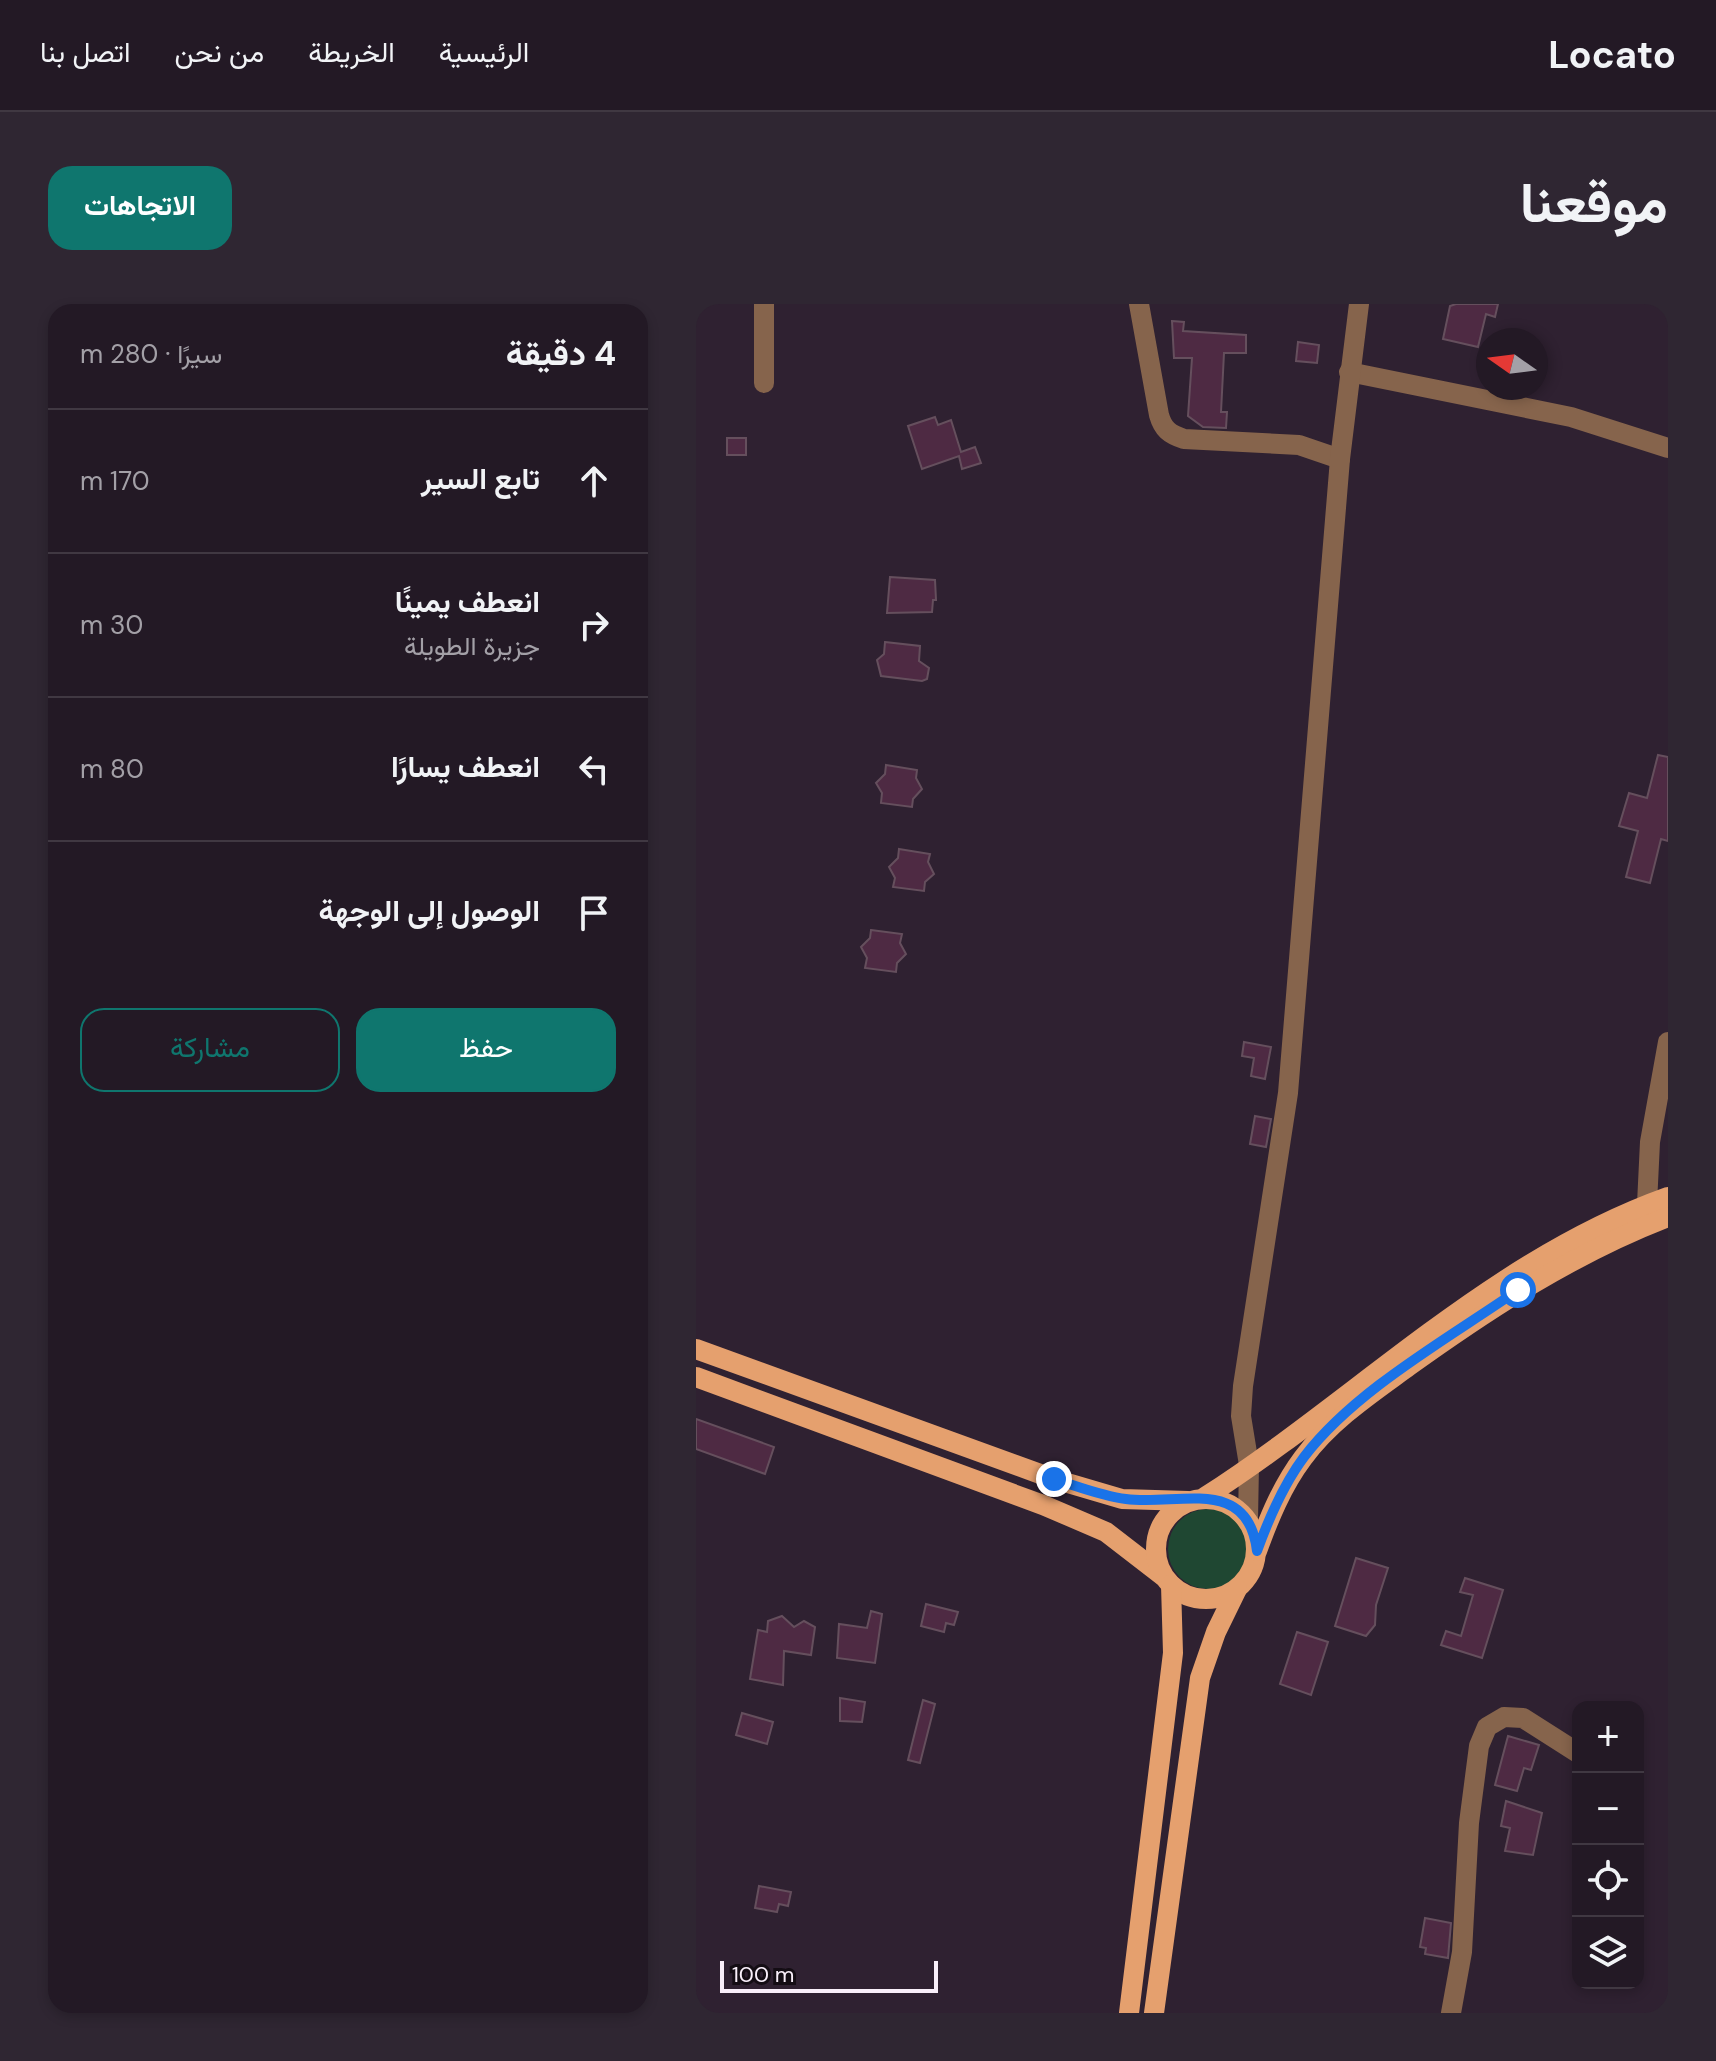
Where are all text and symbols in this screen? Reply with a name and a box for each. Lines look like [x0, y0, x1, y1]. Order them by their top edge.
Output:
text: Locato [1548, 30, 1676, 80]
text: اتصل بنا [40, 34, 130, 71]
text: من نحن [174, 34, 264, 71]
text: الخريطة [308, 34, 395, 71]
text: الرئيسية [439, 34, 529, 71]
button: الاتجاهات [48, 166, 232, 250]
text: موقعنا [1520, 166, 1668, 239]
north arrow [1476, 328, 1548, 400]
text: 4 دقيقة [506, 331, 616, 376]
text: سيرًا · 280 m [80, 337, 222, 371]
text: تابع السير [421, 459, 540, 498]
icon: ahead [572, 459, 616, 503]
text: 170 m [80, 464, 150, 498]
text: انعطف يمينًا [395, 582, 540, 621]
icon: right [572, 603, 616, 647]
text: 30 m [80, 608, 143, 642]
text: جزيرة الطويلة [404, 629, 540, 663]
text: انعطف يسارًا [391, 747, 540, 786]
icon: left [572, 747, 616, 791]
text: 80 m [80, 752, 144, 786]
text: الوصول إلى الوجهة [319, 891, 540, 930]
icon: arrive [572, 891, 616, 935]
button: مشاركة [80, 1008, 340, 1092]
button: حفظ [356, 1008, 616, 1092]
route start [1500, 1272, 1536, 1308]
route end [1036, 1461, 1072, 1497]
map controls [1572, 1701, 1644, 1989]
button: + [1572, 1701, 1644, 1773]
button: − [1572, 1773, 1644, 1845]
button: locate [1572, 1845, 1644, 1917]
button: layers [1572, 1917, 1644, 1989]
scale bar [720, 1957, 938, 1993]
text: 100 m [732, 1960, 794, 1989]

